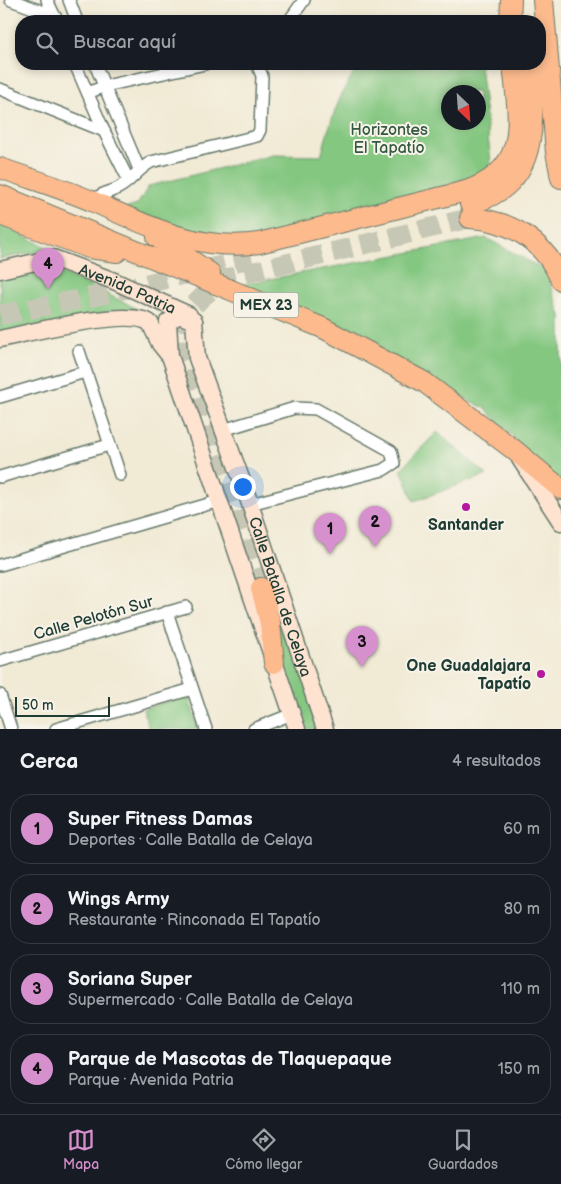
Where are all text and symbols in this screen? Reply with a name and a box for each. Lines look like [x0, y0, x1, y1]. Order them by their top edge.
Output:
search box [15, 15, 546, 70]
icon: search [33, 29, 61, 57]
text: Buscar aquí [73, 31, 176, 54]
north arrow [441, 85, 486, 130]
park label: Horizontes El Tapatío [350, 121, 428, 158]
pin: 4 [32, 248, 64, 289]
street label: Avenida Patria [76, 261, 179, 319]
road number: MEX 23 [234, 292, 298, 318]
your location [230, 474, 256, 500]
marker: Santander [460, 501, 472, 513]
pin: 2 [359, 506, 391, 547]
pin: 1 [314, 513, 346, 554]
street label: Calle Batalla de Celaya [244, 515, 315, 680]
place label: Santander [428, 516, 505, 535]
street label: Calle Pelotón Sur [31, 592, 156, 645]
pin: 3 [346, 626, 378, 667]
place label: One Guadalajara Tapatío [407, 657, 531, 694]
marker: One Guadalajara Tapatío [535, 668, 547, 680]
scale bar [15, 694, 110, 717]
text: 50 m [22, 697, 54, 714]
text: Cerca [20, 749, 78, 774]
text: 4 resultados [452, 752, 541, 771]
text: Super Fitness Damas [68, 808, 253, 831]
text: 1 [34, 820, 40, 839]
text: 60 m [503, 820, 540, 839]
text: Deportes · Calle Batalla de Celaya [68, 831, 313, 850]
text: Wings Army [68, 888, 169, 911]
text: 2 [32, 900, 42, 919]
text: 80 m [504, 900, 540, 919]
text: Restaurante · Rinconada El Tapatío [68, 911, 321, 930]
text: Soriana Super [68, 968, 192, 991]
text: 3 [32, 980, 42, 999]
text: 110 m [501, 980, 540, 999]
text: Supermercado · Calle Batalla de Celaya [68, 991, 353, 1010]
text: Parque de Mascotas de Tlaquepaque [68, 1048, 392, 1071]
text: 4 [32, 1060, 42, 1079]
text: 150 m [498, 1060, 540, 1079]
text: Parque · Avenida Patria [68, 1071, 234, 1090]
tab: Mapa [63, 1126, 99, 1173]
tab: Cómo llegar [225, 1126, 302, 1173]
tab: Guardados [428, 1126, 498, 1173]

